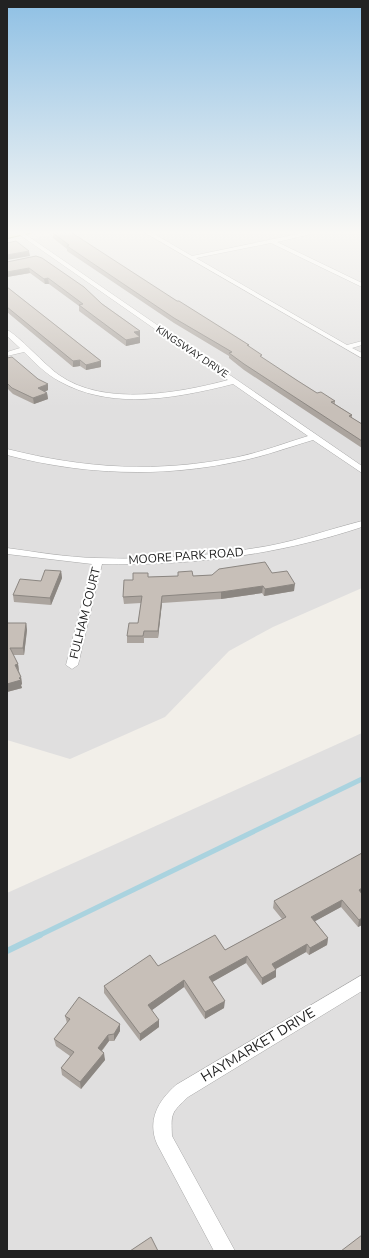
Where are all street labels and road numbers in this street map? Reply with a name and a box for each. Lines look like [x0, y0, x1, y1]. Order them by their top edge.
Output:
street label: KINGSWAY DRIVE [153, 323, 231, 382]
street label: MOORE PARK ROAD [128, 544, 244, 568]
street label: FULHAM COURT [66, 565, 104, 660]
street label: HAYMARKET DRIVE [197, 1003, 319, 1087]

